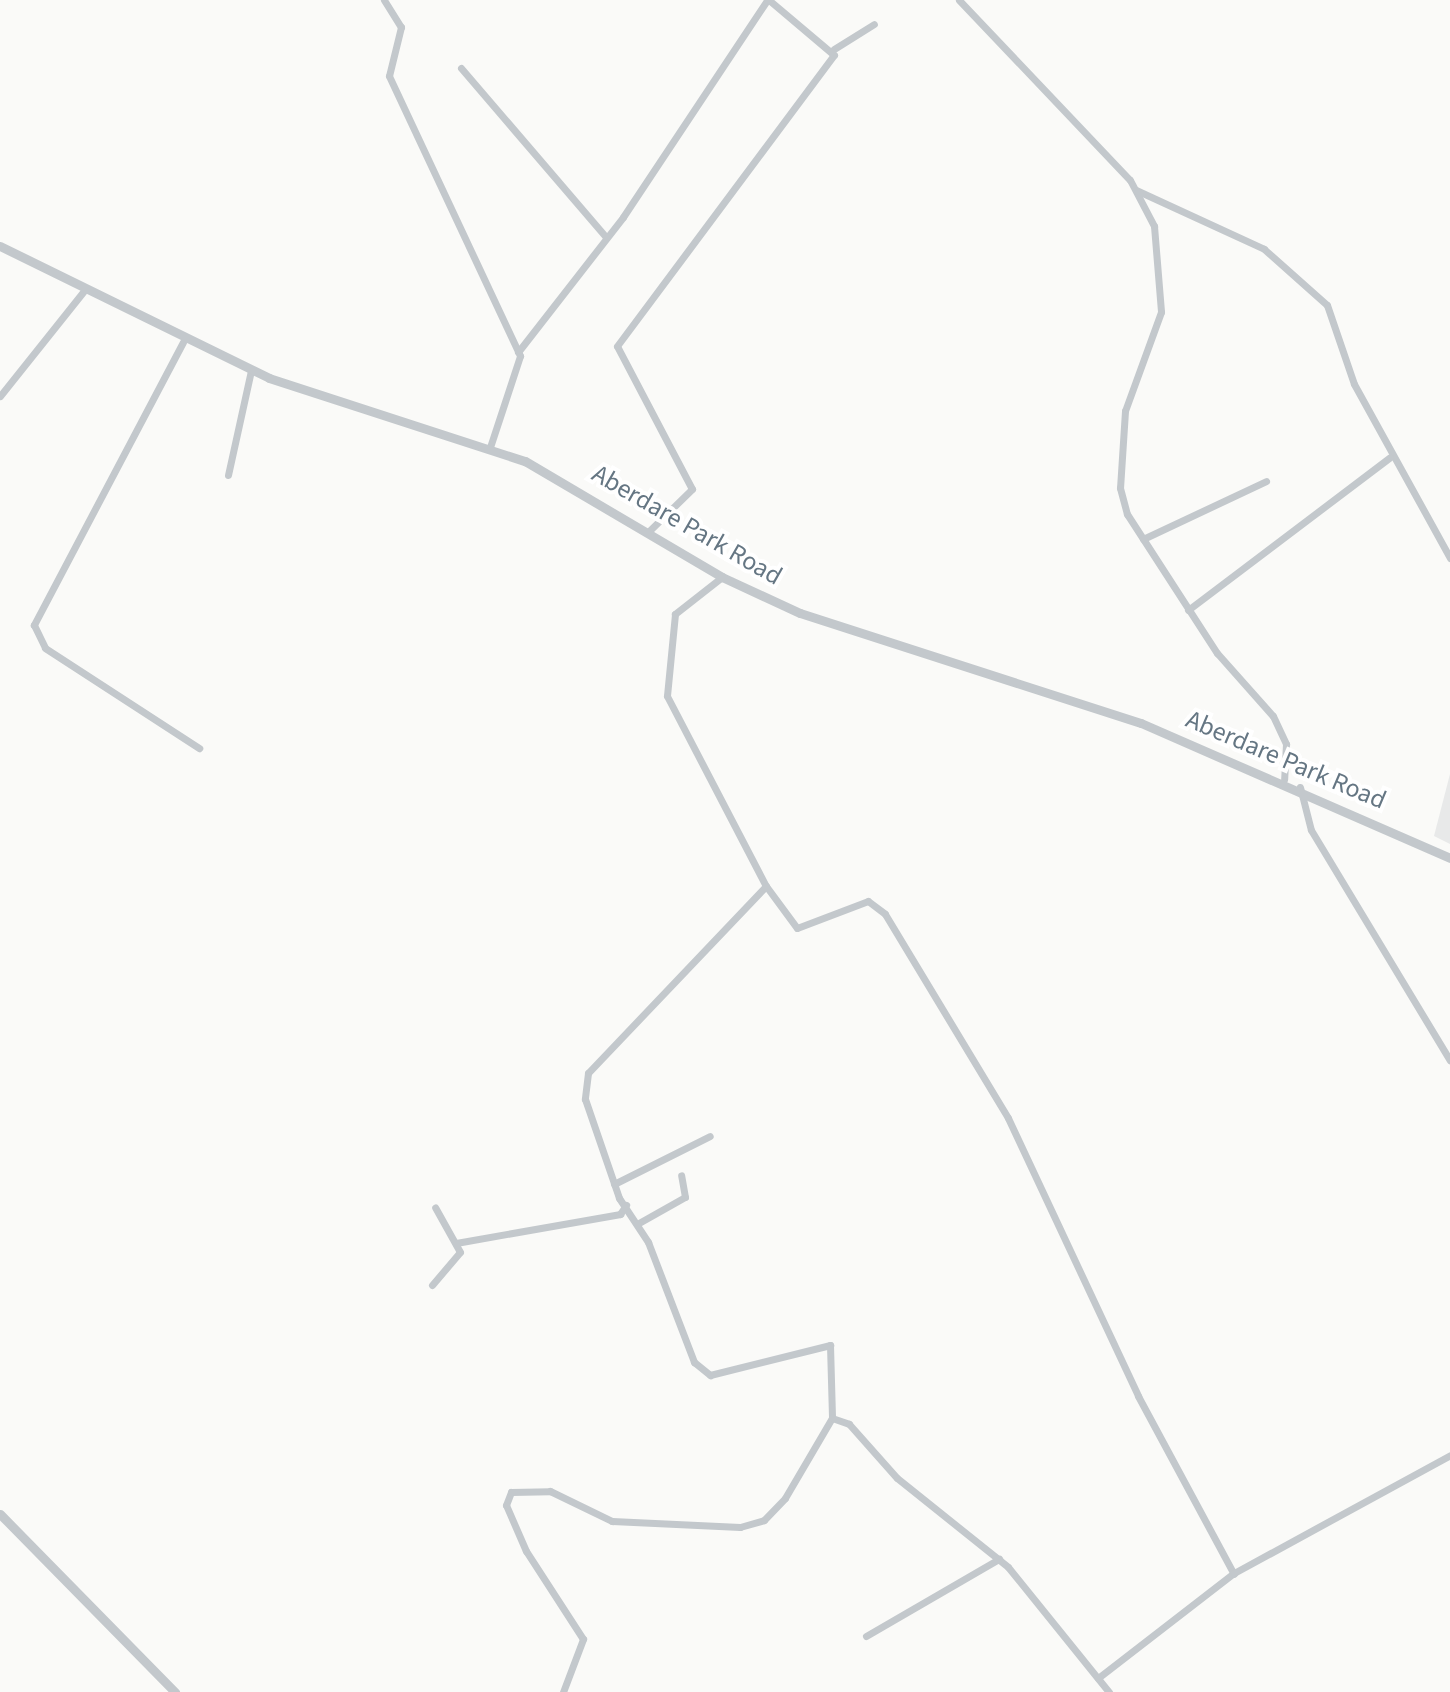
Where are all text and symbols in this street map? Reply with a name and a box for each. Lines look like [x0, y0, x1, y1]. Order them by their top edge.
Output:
street label: Aberdare Park Road [586, 458, 788, 592]
street label: Aberdare Park Road [1181, 704, 1391, 816]

